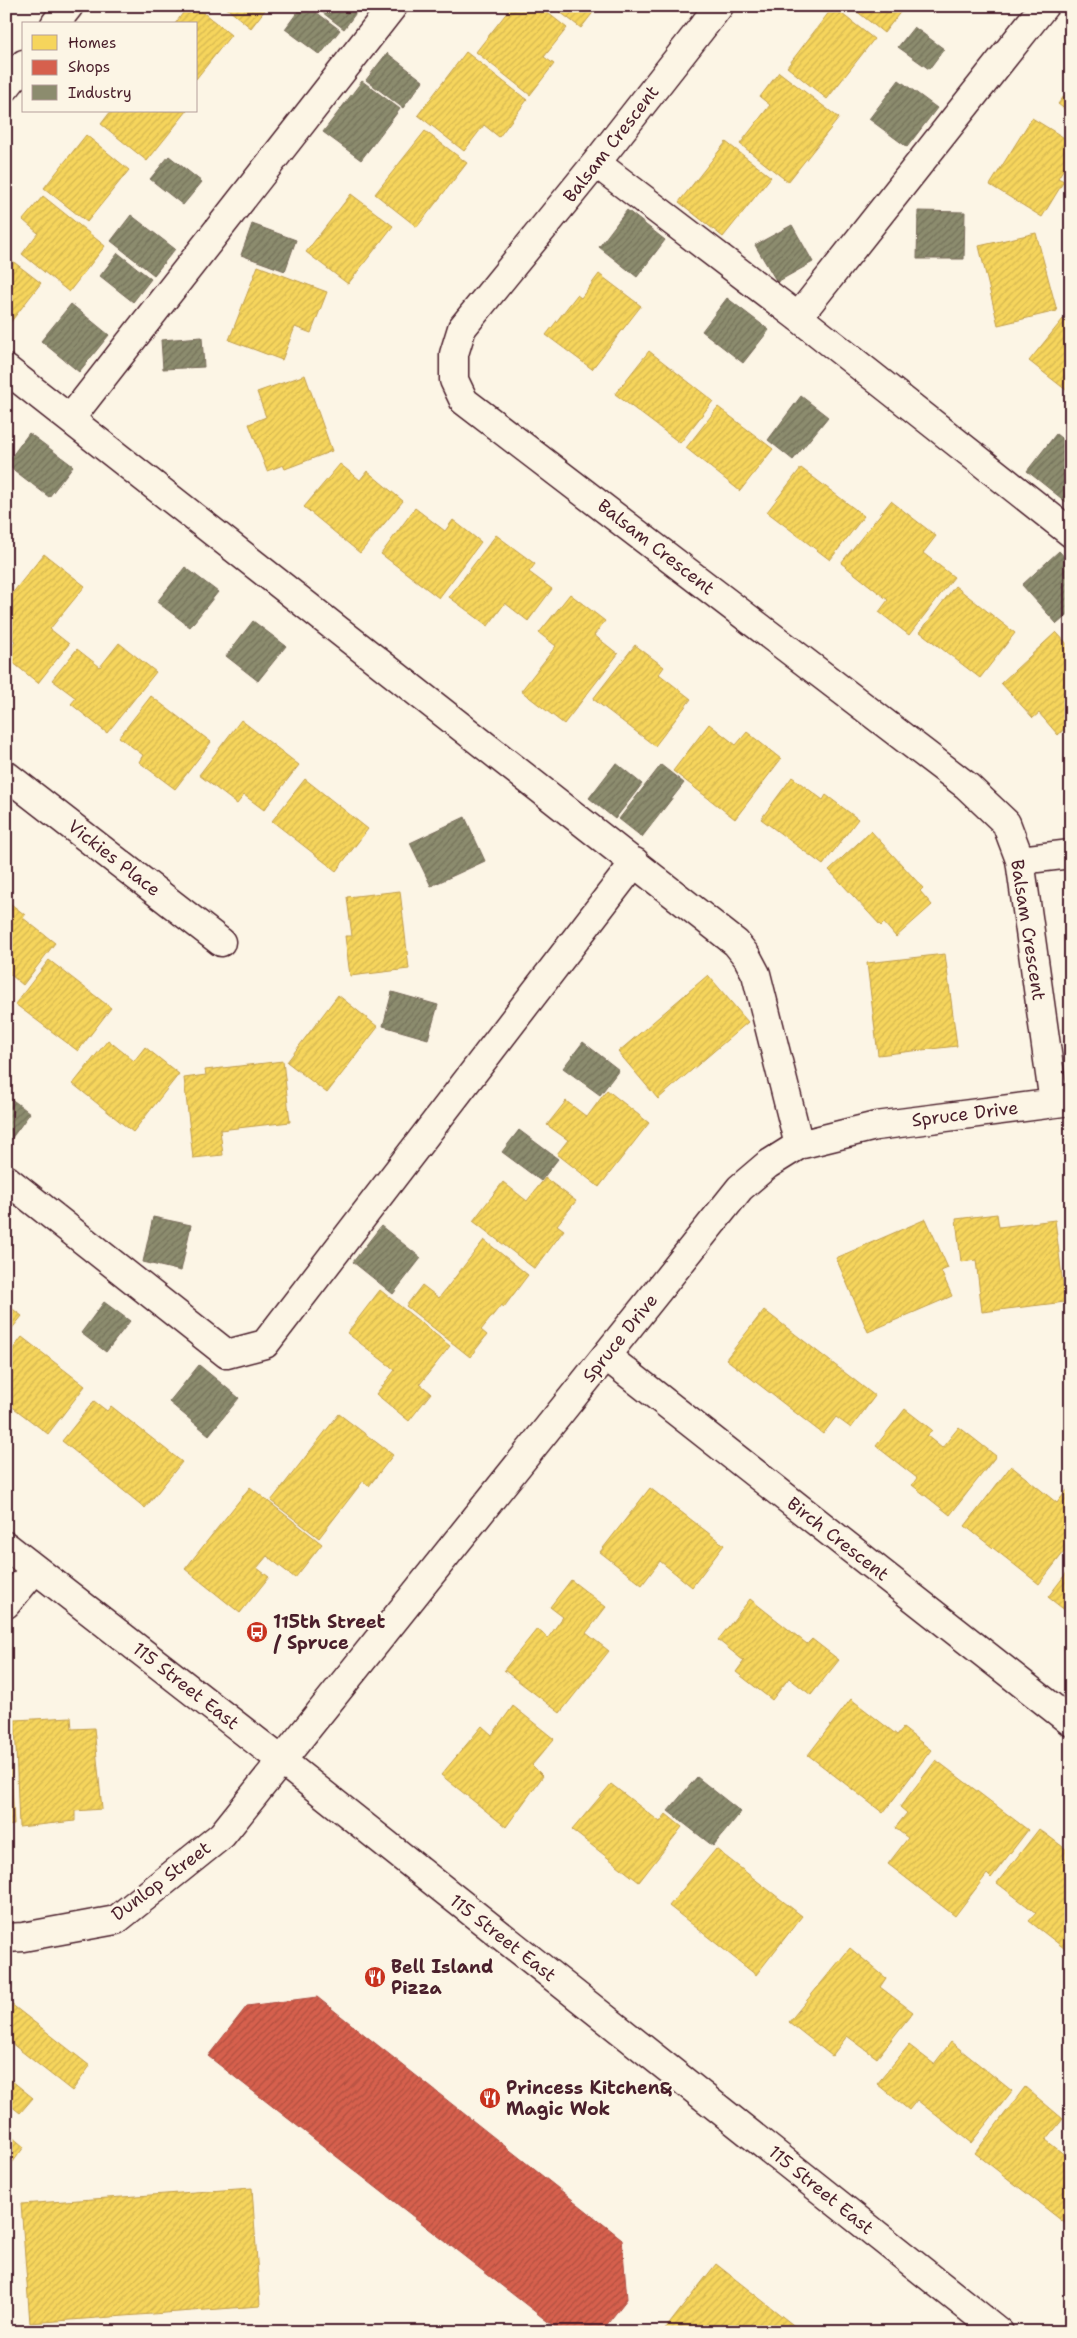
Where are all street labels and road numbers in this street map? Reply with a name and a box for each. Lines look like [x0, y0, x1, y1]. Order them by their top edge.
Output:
street label: Balsam Crescent [558, 80, 664, 208]
street label: Balsam Crescent [592, 494, 720, 600]
street label: Vickies Place [63, 814, 165, 902]
street label: Balsam Crescent [1005, 858, 1051, 1002]
street label: Spruce Drive [910, 1096, 1020, 1132]
street label: Spruce Drive [577, 1289, 663, 1387]
street label: Birch Crescent [782, 1492, 894, 1586]
street label: 115 Street East [128, 1637, 244, 1735]
street label: Dunlop Street [106, 1836, 216, 1926]
street label: 115 Street East [445, 1889, 561, 1987]
street label: 115 Street East [763, 2140, 879, 2240]

